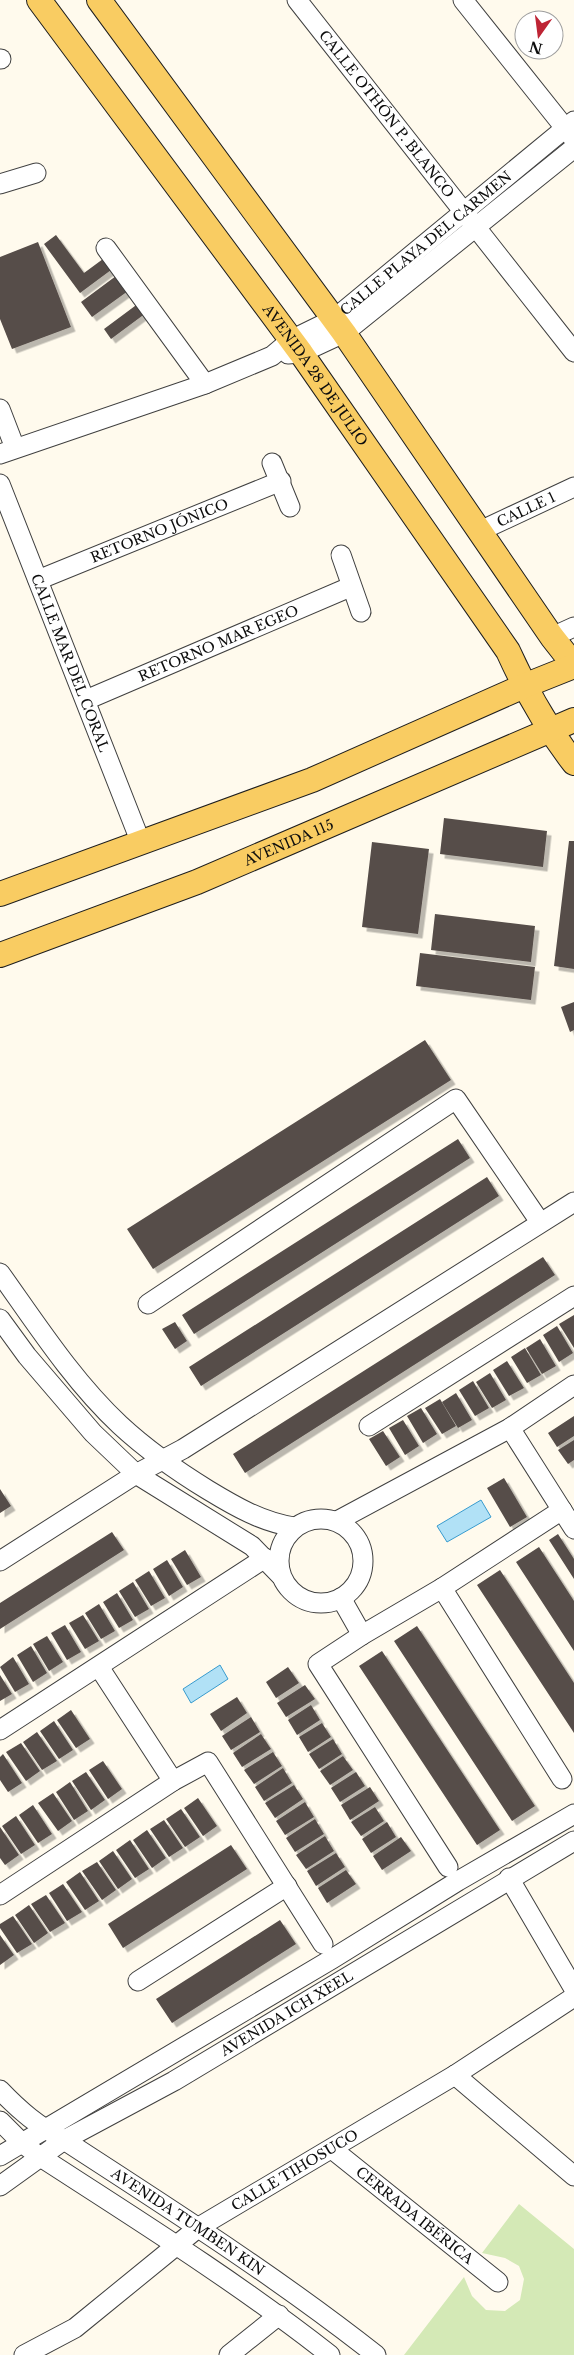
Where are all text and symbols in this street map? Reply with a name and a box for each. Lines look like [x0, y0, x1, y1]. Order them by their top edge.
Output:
north arrow [514, 10, 564, 60]
street label: CALLE OTHÓN P. BLANCO [315, 26, 458, 201]
text: N [527, 37, 544, 58]
street label: CALLE PLAYA DEL CARMEN [336, 167, 516, 319]
street label: AVENIDA 28 DE JULIO [258, 300, 372, 450]
street label: CALLE 1 [494, 488, 558, 531]
street label: RETORNO JÓNICO [88, 494, 231, 567]
street label: CALLE MAR DEL CORAL [27, 571, 113, 754]
street label: RETORNO MAR EGEO [135, 601, 301, 686]
street label: AVENIDA 115 [240, 815, 337, 870]
street label: AVENIDA ICH XEEL [216, 1967, 356, 2061]
street label: CALLE TIHOSUCO [228, 2125, 362, 2215]
street label: CERRADA IBÉRICA [352, 2163, 477, 2268]
street label: AVENIDA TUMBEN KIN [107, 2164, 268, 2279]

